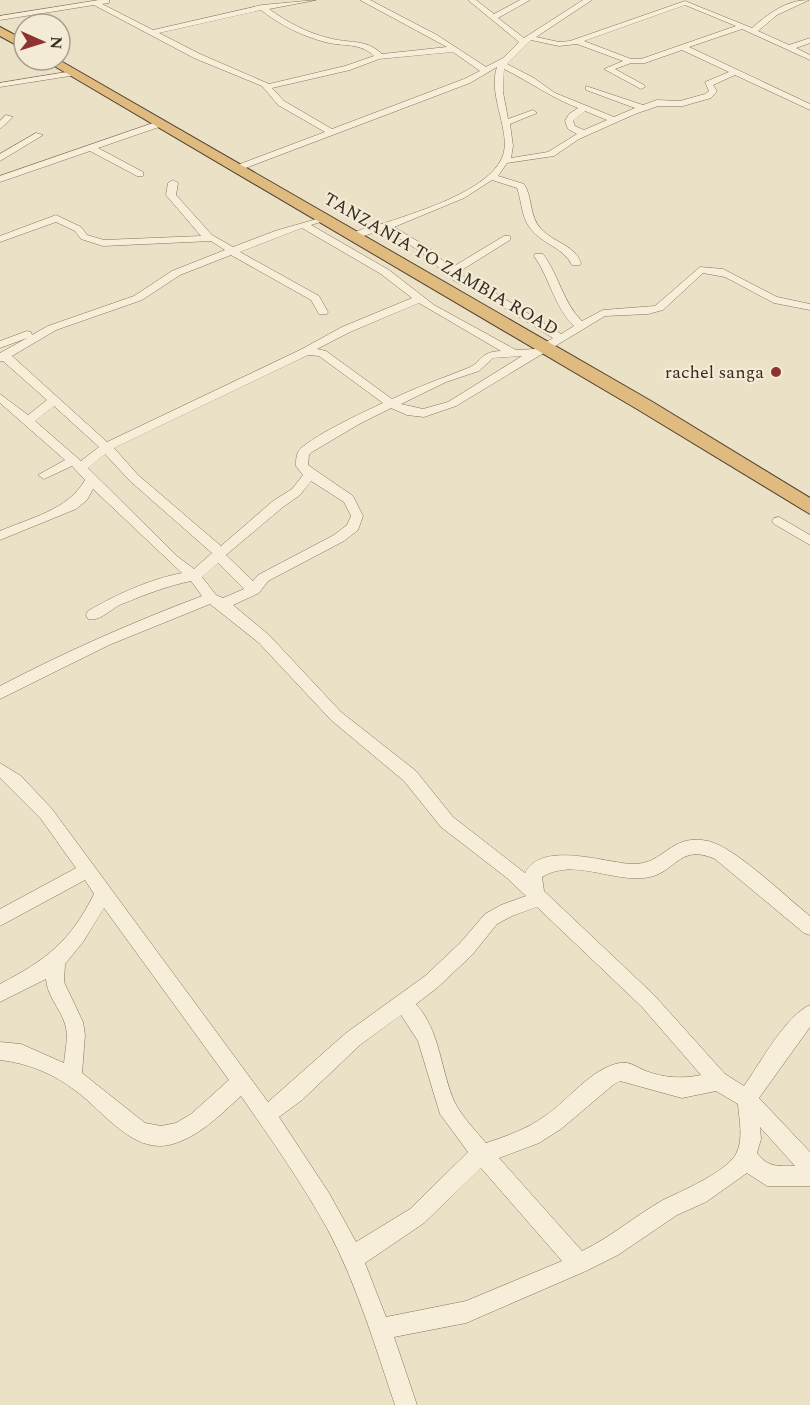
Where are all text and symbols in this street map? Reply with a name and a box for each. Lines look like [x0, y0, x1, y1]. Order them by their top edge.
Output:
north arrow [12, 12, 72, 72]
text: N [44, 36, 68, 50]
street label: TANZANIA TO ZAMBIA ROAD [318, 185, 564, 343]
place label: rachel sanga [665, 359, 764, 386]
marker: rachel sanga [769, 365, 783, 379]

